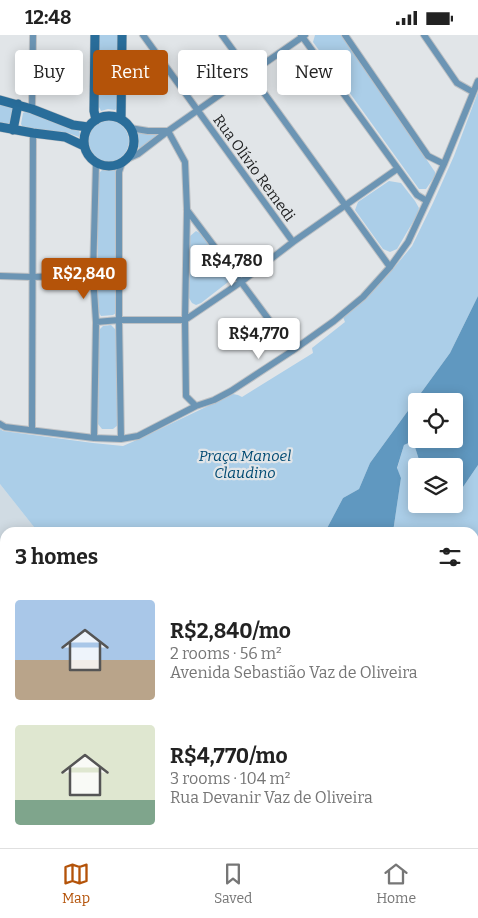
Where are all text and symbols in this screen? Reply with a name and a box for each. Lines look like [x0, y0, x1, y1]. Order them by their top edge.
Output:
text: 12:48 [25, 6, 71, 29]
chip: Buy [15, 50, 83, 95]
chip: Rent [93, 50, 168, 95]
chip: Filters [178, 50, 267, 95]
chip: New [277, 50, 351, 95]
street label: Rua Olívio Remedi [209, 111, 299, 225]
pin: R$4,780 [186, 245, 278, 287]
text: R$4,780 [201, 251, 263, 270]
pin: R$2,840 [38, 257, 130, 300]
text: R$2,840 [53, 264, 115, 283]
pin: R$4,770 [213, 317, 305, 360]
text: R$4,770 [229, 324, 289, 343]
map controls [408, 393, 463, 513]
button: locate [408, 393, 463, 448]
park label: Praça Manoel Claudino [199, 447, 291, 482]
button: layers [408, 458, 463, 513]
icon: filters [436, 543, 464, 571]
text: 3 homes [15, 544, 98, 570]
text: R$2,840/mo [170, 618, 291, 644]
icon: home [55, 620, 115, 680]
text: 2 rooms · 56 m² [170, 644, 282, 663]
text: Avenida Sebastião Vaz de Oliveira [170, 663, 418, 682]
text: R$4,770/mo [170, 743, 288, 769]
icon: home [55, 745, 115, 805]
text: 3 rooms · 104 m² [170, 769, 290, 788]
text: Rua Devanir Vaz de Oliveira [170, 788, 373, 807]
tab: Map [62, 860, 90, 907]
tab: Saved [214, 860, 252, 907]
tab: Home [376, 860, 416, 907]

